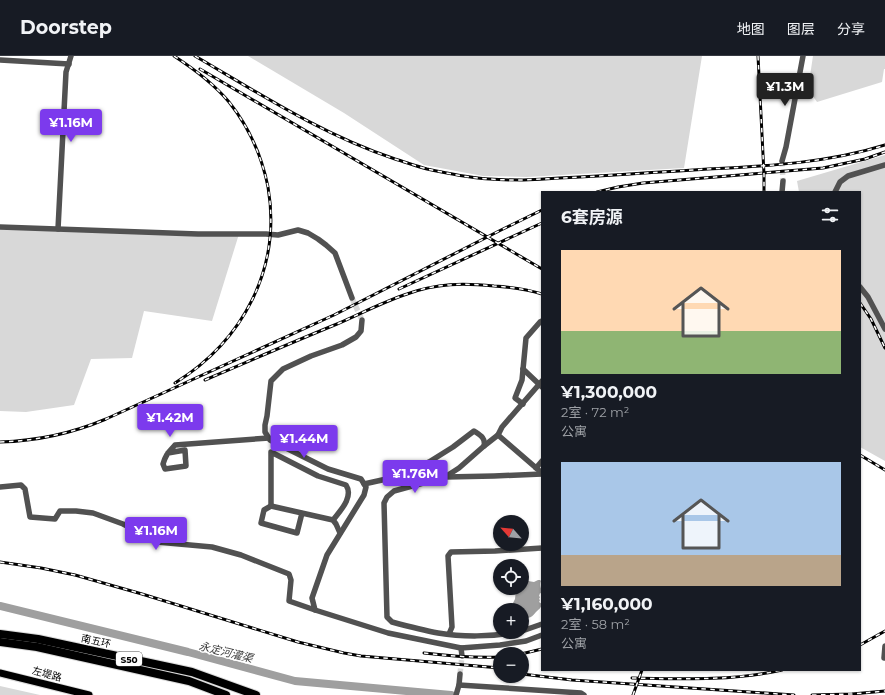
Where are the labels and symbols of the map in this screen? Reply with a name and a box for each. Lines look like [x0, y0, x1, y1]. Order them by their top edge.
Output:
pin: ¥1.3M [757, 73, 813, 107]
pin: ¥1.16M [38, 109, 104, 143]
pin: ¥1.42M [137, 404, 203, 438]
pin: ¥1.44M [271, 425, 337, 459]
pin: ¥1.76M [382, 460, 448, 494]
north arrow [493, 515, 529, 551]
pin: ¥1.16M [123, 517, 189, 551]
street label: 南五环 [80, 632, 112, 650]
water label: 永定河灌渠 [198, 639, 256, 666]
road number: S50 [116, 652, 142, 666]
street label: 左堤路 [31, 664, 63, 684]

